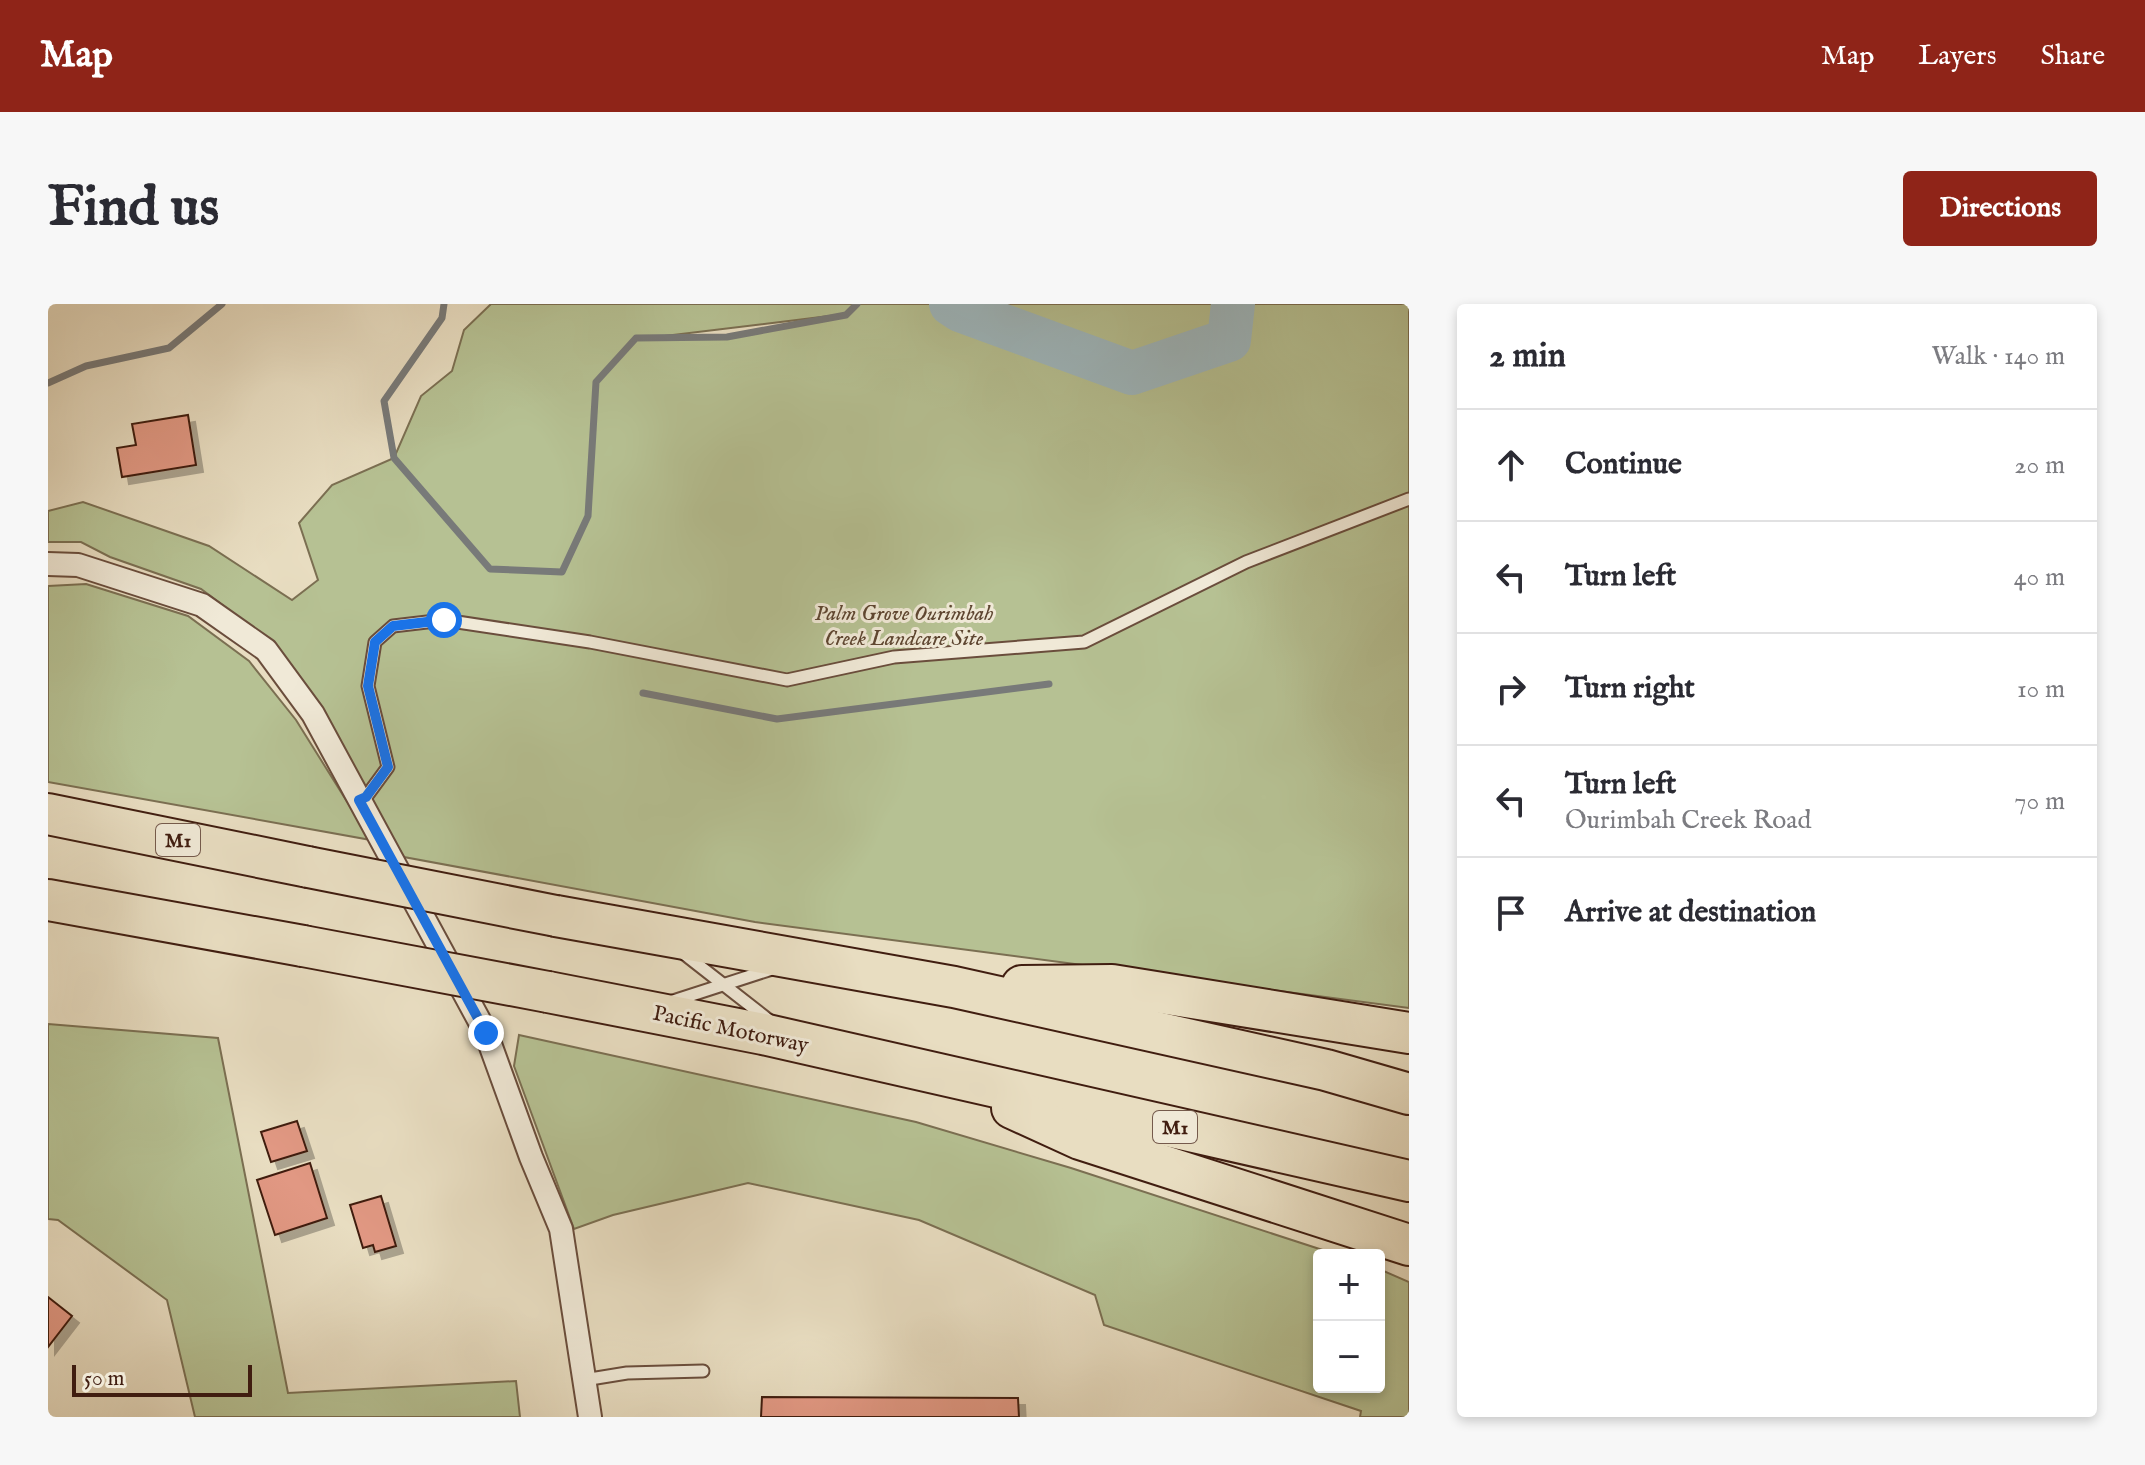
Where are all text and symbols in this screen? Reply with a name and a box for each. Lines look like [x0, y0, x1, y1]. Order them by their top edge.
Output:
text: Map [40, 32, 113, 80]
text: Map [1821, 39, 1874, 74]
text: Layers [1918, 39, 1997, 74]
text: Share [2041, 39, 2105, 74]
button: Directions [1903, 171, 2097, 246]
text: Find us [48, 173, 219, 244]
text: 2 min [1489, 335, 1566, 378]
text: Walk · 140 m [1932, 340, 2065, 373]
icon: ahead [1489, 443, 1533, 487]
text: Continue [1565, 446, 1682, 484]
text: 20 m [2014, 449, 2065, 482]
icon: left [1489, 555, 1533, 599]
text: Turn left [1565, 558, 1676, 596]
text: 40 m [2014, 561, 2065, 594]
park label: Palm Grove Ourimbah Creek Landcare Site [814, 600, 994, 653]
route start [426, 602, 462, 638]
icon: right [1489, 667, 1533, 711]
text: Turn right [1565, 670, 1695, 708]
text: 10 m [2017, 673, 2065, 706]
text: Turn left [1565, 766, 1676, 804]
icon: left [1489, 779, 1533, 823]
text: 70 m [2014, 785, 2065, 818]
text: Ourimbah Creek Road [1565, 804, 1811, 837]
road number: M1 [156, 824, 200, 856]
icon: arrive [1489, 891, 1533, 935]
text: Arrive at destination [1565, 894, 1816, 932]
street label: Pacific Motorway [650, 1000, 811, 1060]
route end [468, 1015, 504, 1051]
road number: M1 [1153, 1111, 1197, 1143]
map controls [1313, 1249, 1385, 1393]
button: + [1313, 1249, 1385, 1321]
button: − [1313, 1321, 1385, 1393]
scale bar [72, 1361, 252, 1397]
text: 50 m [84, 1365, 125, 1393]

